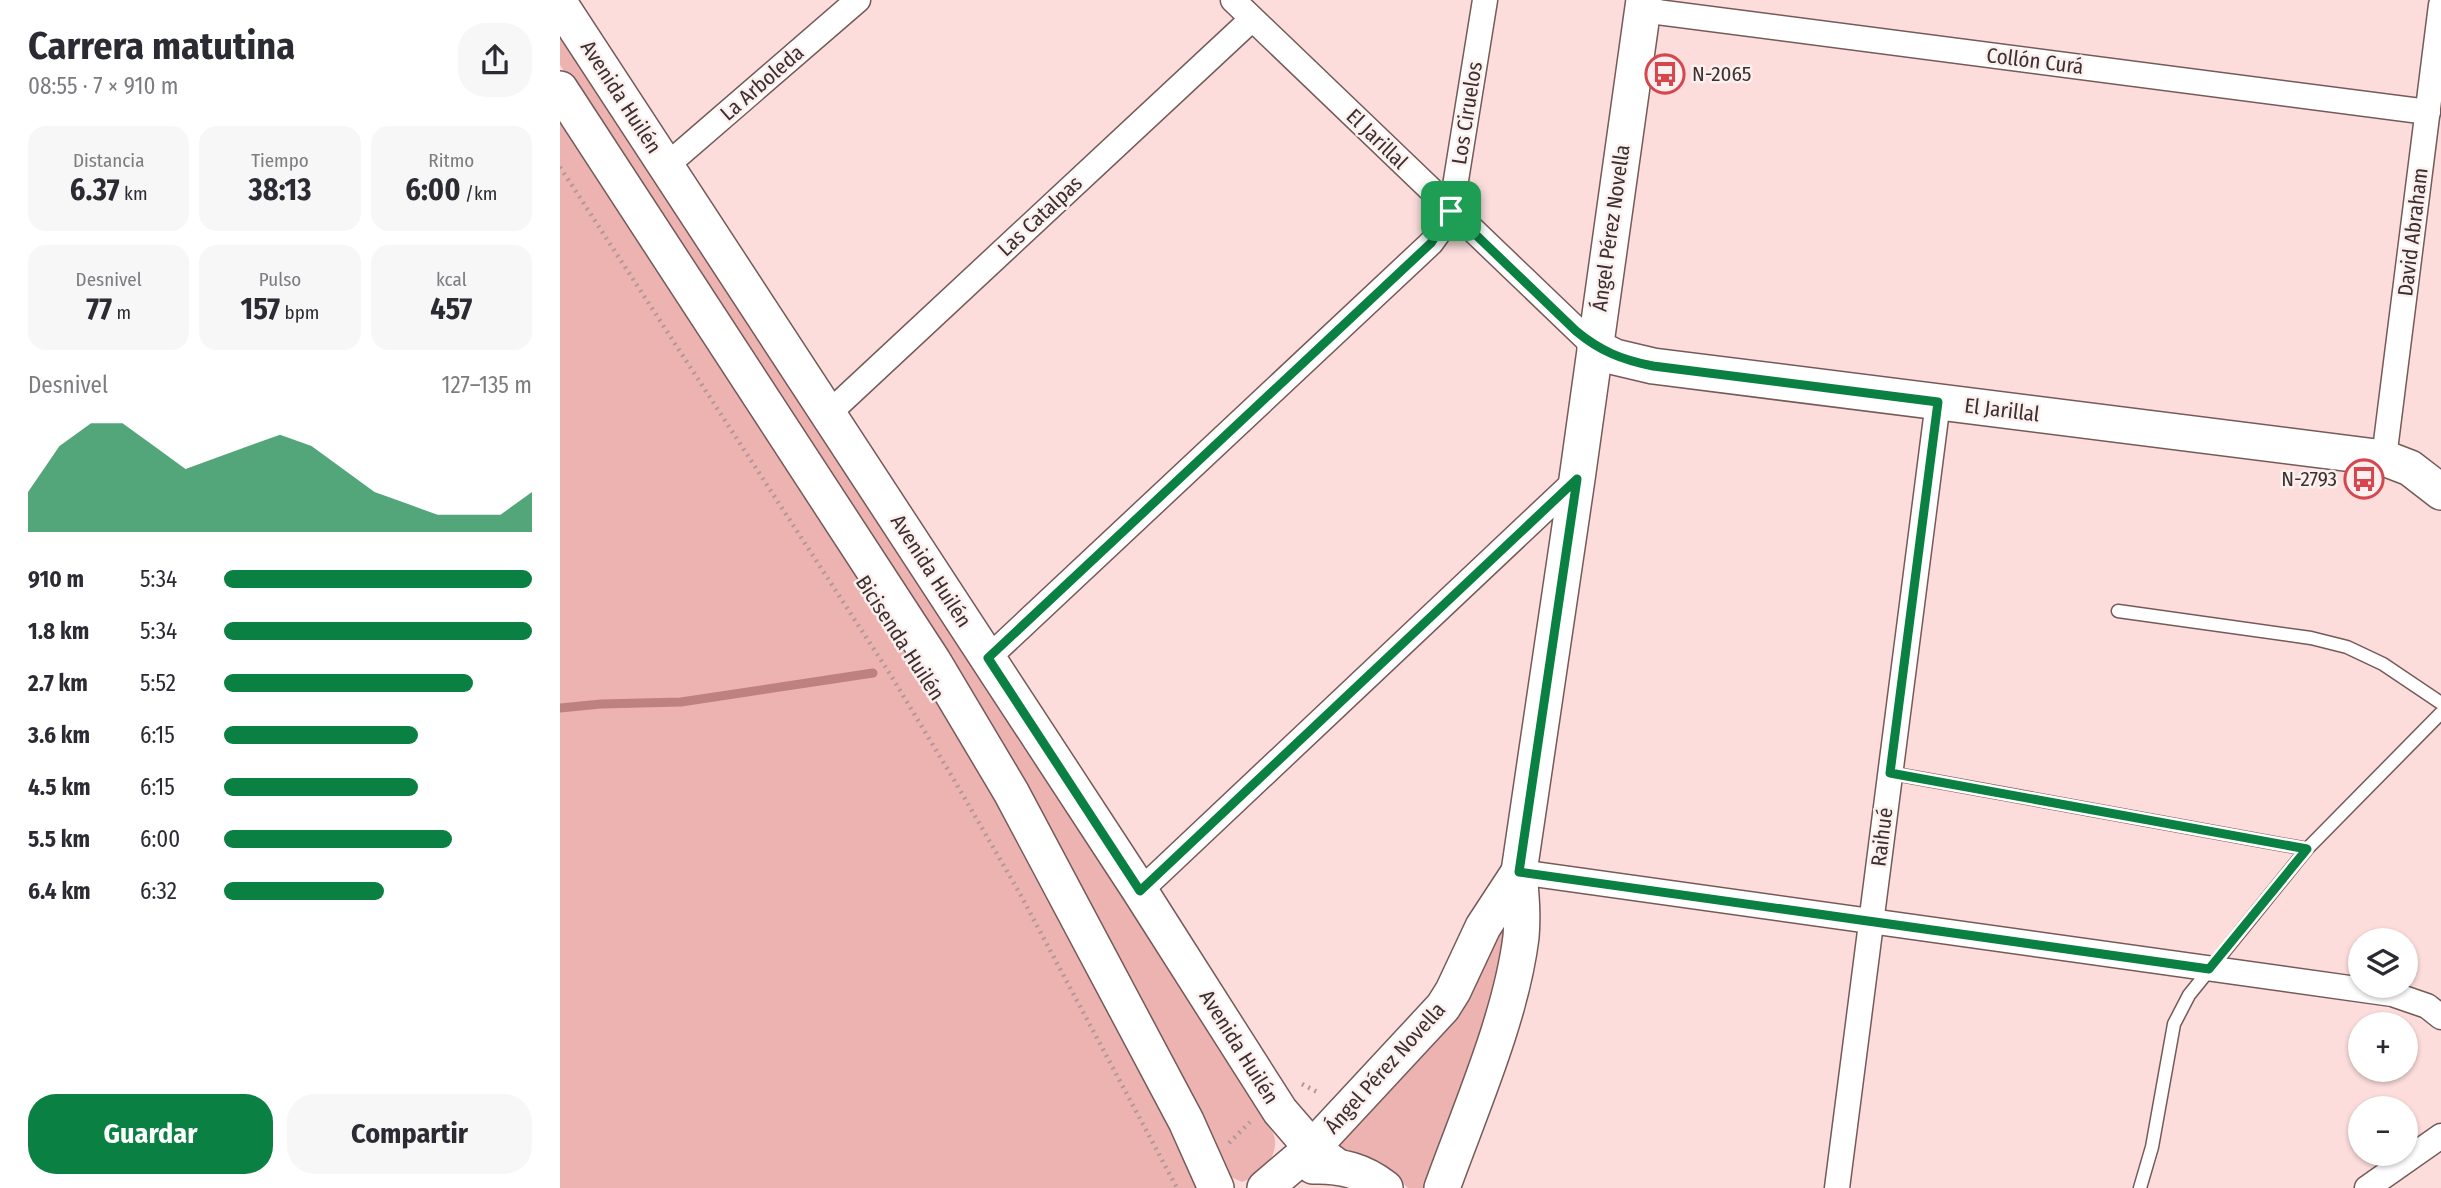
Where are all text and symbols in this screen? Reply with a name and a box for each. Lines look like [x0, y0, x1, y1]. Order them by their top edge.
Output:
text: Carrera matutina [28, 23, 295, 69]
button: share [458, 23, 532, 97]
street label: Avenida Huilén [575, 36, 667, 158]
street label: La Arboleda [715, 40, 809, 126]
street label: Collón Curá [1985, 42, 2085, 80]
bus stop icon: N-2065 [1644, 53, 1686, 95]
street label: Los Ciruelos [1446, 60, 1488, 166]
place label: N-2065 [1692, 61, 1751, 87]
text: 08:55 · 7 × 910 m [28, 72, 179, 100]
street label: El Jarillal [1341, 103, 1413, 175]
street label: Ángel Pérez Novella [1586, 143, 1636, 313]
text: Distancia [73, 149, 144, 172]
text: Tiempo [251, 149, 309, 172]
text: Ritmo [428, 149, 474, 172]
street label: David Abraham [2392, 166, 2434, 298]
street label: Las Catalpas [992, 170, 1088, 262]
text: 6.37 [70, 172, 120, 208]
text: 38:13 [249, 172, 311, 208]
text: 6:00 [405, 172, 461, 208]
pin [1421, 181, 1481, 241]
text: km [120, 182, 148, 205]
text: /km [461, 182, 497, 205]
icon: arrive [1432, 192, 1470, 230]
text: Desnivel [76, 268, 142, 291]
text: Pulso [259, 268, 301, 291]
text: kcal [436, 268, 467, 291]
text: 77 [86, 291, 112, 327]
text: 157 [241, 291, 280, 327]
text: 457 [430, 291, 472, 327]
text: m [112, 301, 131, 324]
text: bpm [280, 301, 319, 324]
text: Desnivel [28, 371, 108, 399]
text: 127–135 m [441, 371, 532, 399]
street label: El Jarillal [1963, 393, 2041, 428]
bus stop icon: N-2793 [2343, 458, 2385, 500]
place label: N-2793 [2281, 466, 2337, 492]
street label: Avenida Huilén [885, 510, 977, 632]
text: 910 m [28, 565, 84, 593]
text: 5:34 [140, 565, 177, 593]
street label: Bicisenda Huilén [850, 571, 950, 705]
text: 1.8 km [28, 617, 89, 645]
text: 5:34 [140, 617, 177, 645]
text: 2.7 km [28, 669, 88, 697]
text: 5:52 [140, 669, 176, 697]
text: 3.6 km [28, 721, 90, 749]
text: 6:15 [140, 721, 175, 749]
text: 4.5 km [28, 773, 91, 801]
text: 6:15 [140, 773, 175, 801]
street label: Raihué [1865, 806, 1899, 868]
text: 5.5 km [28, 825, 90, 853]
text: 6:00 [140, 825, 180, 853]
text: 6.4 km [28, 877, 91, 905]
text: 6:32 [140, 877, 177, 905]
map controls [2348, 928, 2418, 1166]
button: layers [2348, 928, 2418, 998]
street label: Avenida Huilén [1194, 985, 1284, 1109]
street label: Ángel Pérez Novella [1319, 997, 1451, 1139]
button: + [2348, 1012, 2418, 1082]
button: Guardar [28, 1094, 273, 1174]
button: Compartir [287, 1094, 532, 1174]
button: − [2348, 1096, 2418, 1166]

